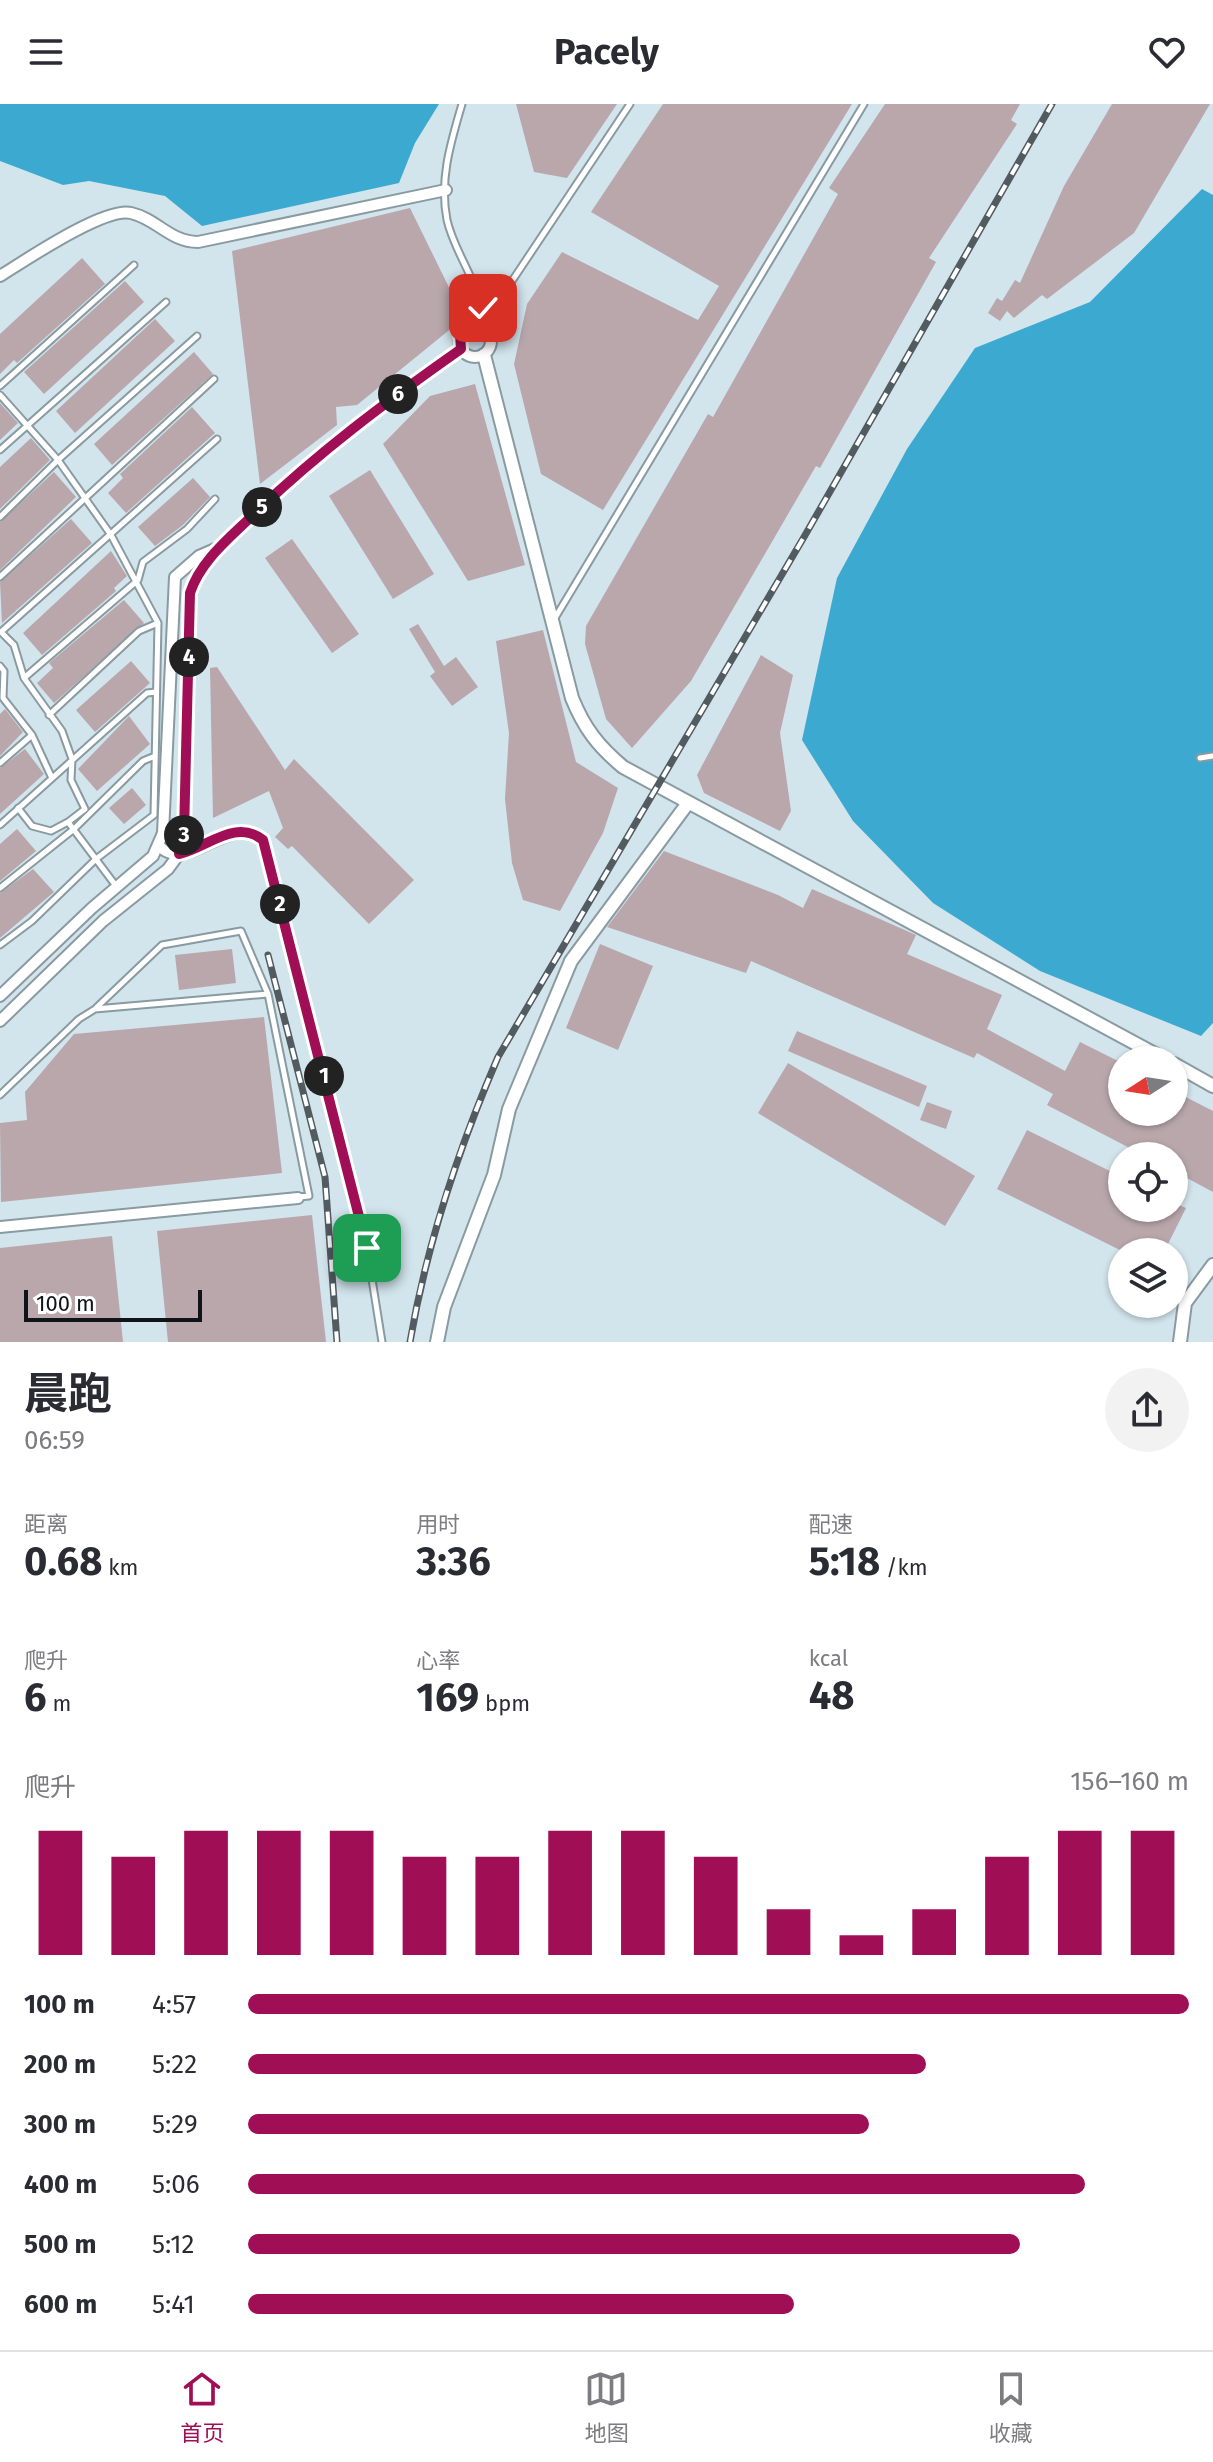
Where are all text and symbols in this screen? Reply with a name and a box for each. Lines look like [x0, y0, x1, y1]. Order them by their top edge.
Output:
icon: menu [24, 30, 68, 74]
text: Pacely [554, 30, 659, 74]
icon: heart [1145, 30, 1189, 74]
pin [449, 274, 517, 342]
icon: check [461, 286, 505, 330]
pin: 6 [378, 374, 418, 414]
text: 6 [392, 380, 404, 407]
pin: 5 [242, 487, 282, 527]
text: 5 [256, 493, 268, 520]
pin: 4 [169, 637, 209, 677]
text: 4 [183, 643, 195, 670]
pin: 3 [164, 815, 204, 855]
text: 3 [178, 821, 190, 848]
pin: 2 [260, 884, 300, 924]
text: 2 [274, 890, 286, 917]
north arrow [1108, 1046, 1188, 1126]
map controls [1108, 1046, 1188, 1318]
pin: 1 [304, 1056, 344, 1096]
text: 1 [319, 1062, 329, 1089]
button: locate [1108, 1142, 1188, 1222]
pin [333, 1214, 401, 1282]
icon: arrive [345, 1226, 389, 1270]
button: layers [1108, 1238, 1188, 1318]
scale bar [24, 1286, 202, 1322]
text: 100 m [36, 1290, 95, 1317]
text: 晨跑 [24, 1368, 112, 1421]
button: share [1105, 1368, 1189, 1452]
text: 06:59 [24, 1425, 85, 1456]
text: 距离 [24, 1511, 68, 1538]
text: 用时 [416, 1511, 460, 1538]
text: 配速 [809, 1511, 853, 1538]
text: 0.68 [24, 1538, 102, 1586]
text: 3:36 [416, 1538, 491, 1586]
text: 5:18 [809, 1538, 880, 1586]
text: km [102, 1554, 138, 1581]
text: /km [880, 1554, 928, 1581]
text: kcal [809, 1645, 848, 1672]
text: 爬升 [24, 1647, 68, 1674]
text: 心率 [416, 1647, 460, 1674]
text: 48 [809, 1672, 855, 1720]
text: 6 [24, 1674, 47, 1722]
text: 169 [416, 1674, 479, 1722]
text: m [47, 1690, 71, 1717]
text: bpm [479, 1690, 530, 1717]
text: 156–160 m [1070, 1766, 1189, 1797]
text: 爬升 [24, 1772, 76, 1803]
text: 100 m [24, 1989, 95, 2020]
text: 4:57 [152, 1989, 196, 2020]
text: 200 m [24, 2049, 96, 2080]
text: 5:22 [152, 2049, 197, 2080]
text: 300 m [24, 2109, 96, 2140]
text: 5:29 [152, 2109, 198, 2140]
text: 400 m [24, 2169, 97, 2200]
text: 5:06 [152, 2169, 200, 2200]
text: 500 m [24, 2229, 97, 2260]
text: 5:12 [152, 2229, 194, 2260]
text: 600 m [24, 2289, 97, 2320]
text: 5:41 [152, 2289, 195, 2320]
tab: 首页 [180, 2367, 224, 2447]
tab: 地图 [584, 2367, 629, 2447]
tab: 收藏 [989, 2367, 1033, 2447]

